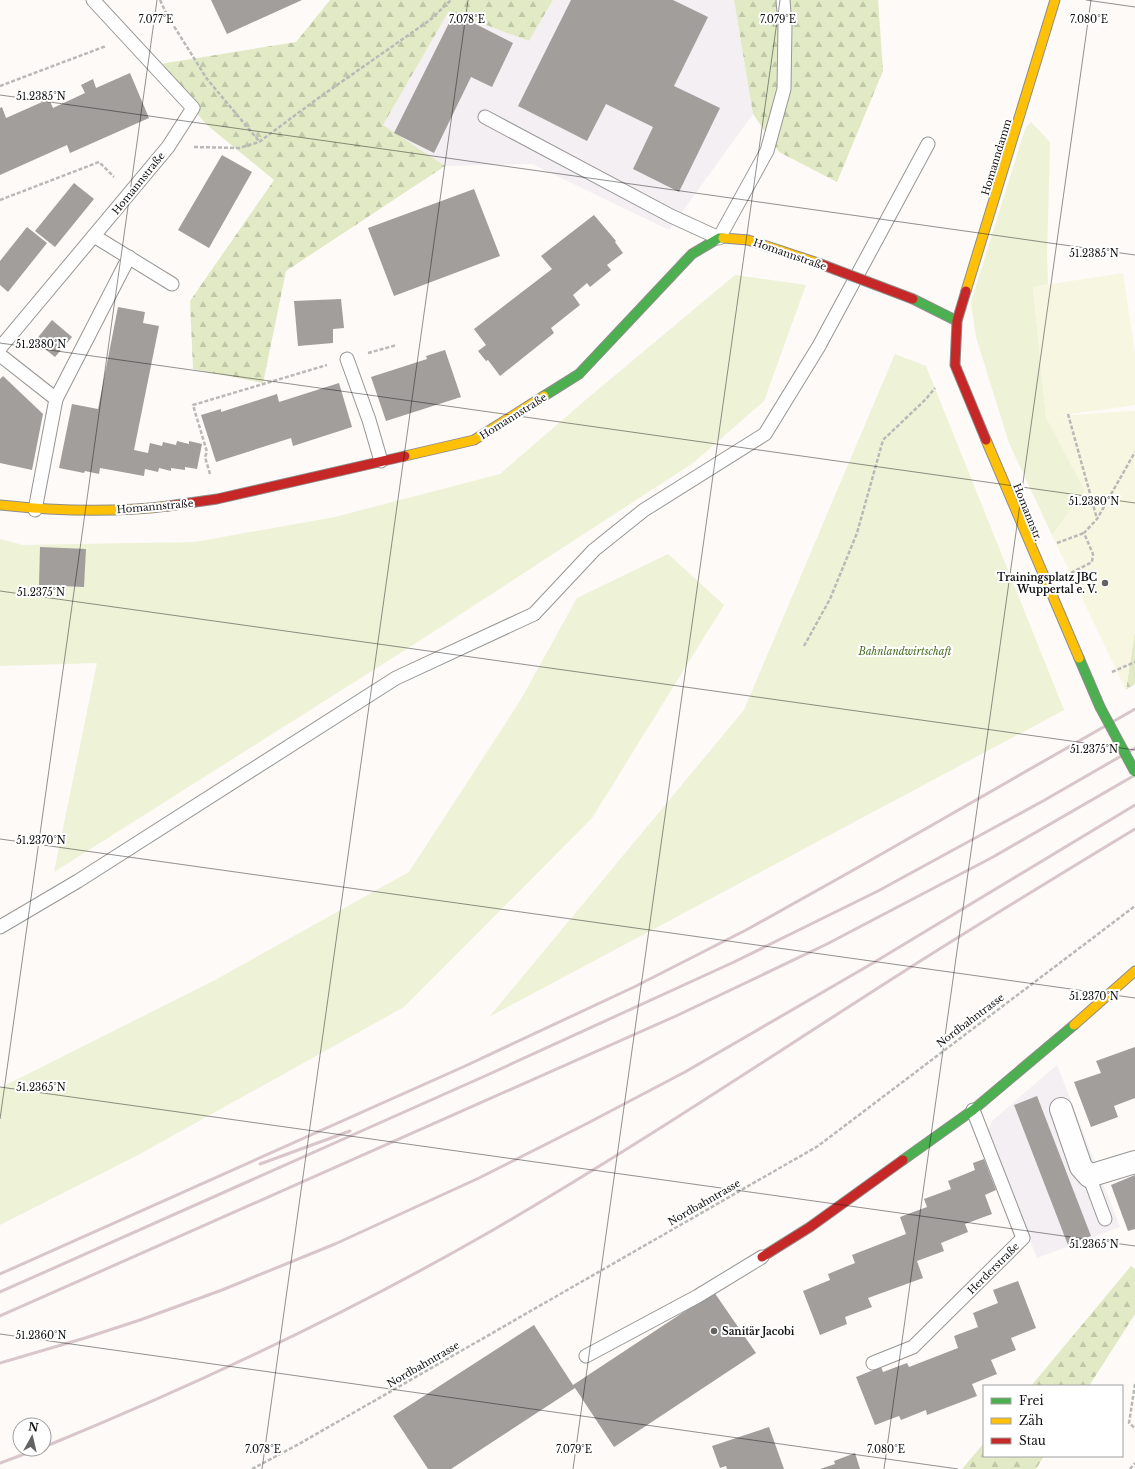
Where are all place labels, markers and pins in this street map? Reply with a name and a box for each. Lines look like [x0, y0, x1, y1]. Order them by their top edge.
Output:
place label: Trainingsplatz JBC Wuppertal e. V. [997, 571, 1097, 596]
marker: Trainingsplatz JBC Wuppertal e. V. [1100, 578, 1110, 588]
place label: Sanitär Jacobi [722, 1325, 795, 1338]
marker: Sanitär Jacobi [709, 1326, 719, 1336]

